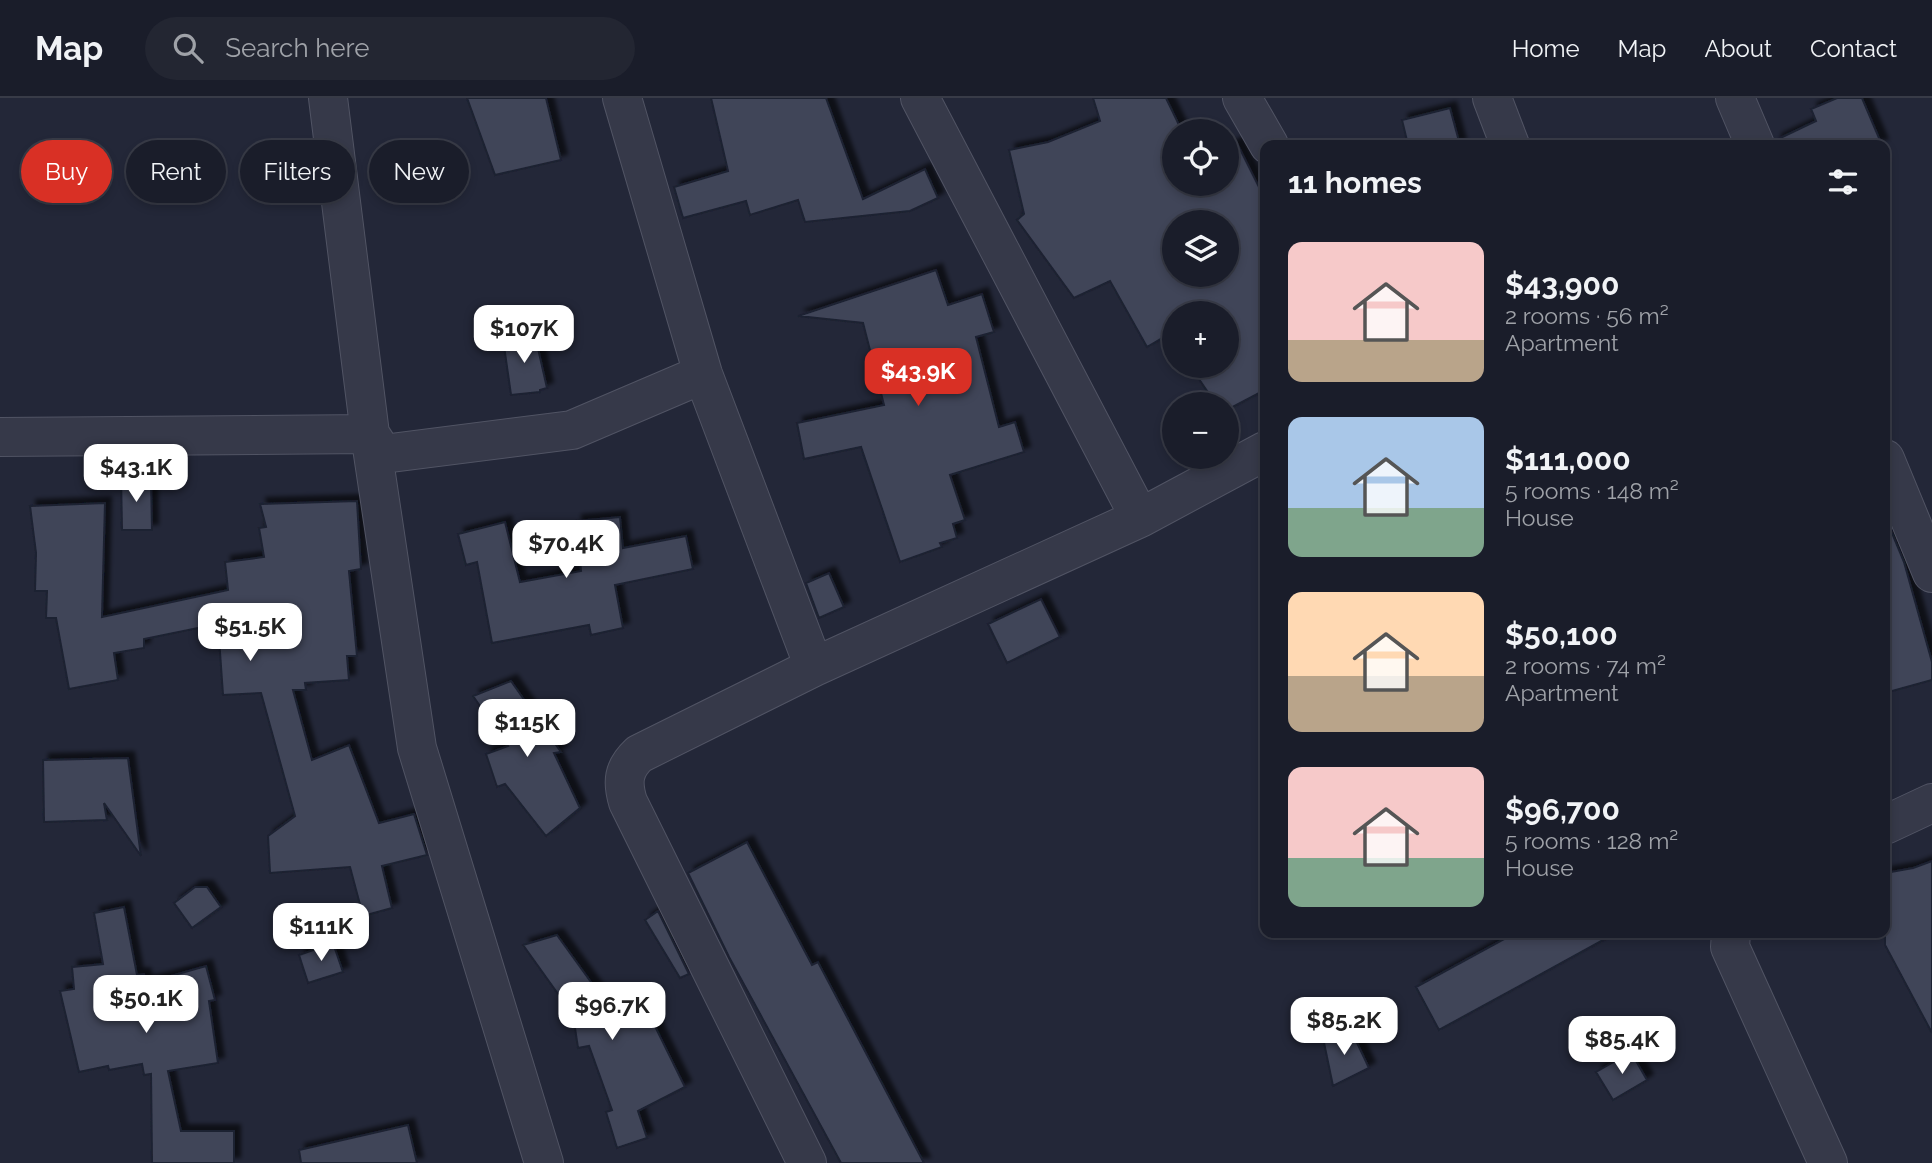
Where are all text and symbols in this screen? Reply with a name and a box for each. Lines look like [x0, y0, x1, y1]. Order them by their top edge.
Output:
search box [145, 17, 635, 80]
text: Map [35, 29, 103, 68]
icon: search [169, 29, 207, 67]
text: Search here [225, 33, 370, 63]
text: Home [1512, 34, 1580, 63]
text: Map [1618, 34, 1666, 63]
text: About [1704, 34, 1772, 63]
text: Contact [1810, 34, 1897, 63]
map controls [1162, 119, 1239, 469]
button: locate [1162, 119, 1239, 196]
chip: Buy [21, 140, 112, 203]
chip: Rent [126, 140, 226, 203]
chip: Filters [240, 140, 355, 203]
chip: New [369, 140, 469, 203]
icon: filters [1824, 163, 1862, 201]
text: 11 homes [1288, 165, 1422, 200]
button: layers [1162, 210, 1239, 287]
text: $43,900 [1505, 267, 1619, 302]
icon: home [1344, 270, 1428, 354]
button: + [1162, 301, 1239, 378]
text: 2 rooms · 56 m² [1505, 302, 1669, 329]
pin: $107K [475, 306, 573, 365]
text: $107K [490, 314, 558, 341]
text: Apartment [1505, 329, 1619, 356]
pin: $43.9K [861, 348, 975, 408]
text: $43.9K [881, 357, 955, 384]
button: − [1162, 392, 1239, 469]
text: $111,000 [1505, 442, 1631, 477]
pin: $43.1K [79, 444, 193, 504]
icon: home [1344, 445, 1428, 529]
text: $43.1K [100, 453, 172, 480]
text: 5 rooms · 148 m² [1505, 477, 1679, 504]
text: House [1505, 504, 1574, 531]
pin: $70.4K [509, 520, 623, 580]
text: $70.4K [528, 529, 604, 556]
pin: $51.5K [193, 603, 307, 663]
text: $51.5K [214, 612, 286, 639]
text: $50,100 [1505, 617, 1618, 652]
icon: home [1344, 620, 1428, 704]
text: 2 rooms · 74 m² [1505, 652, 1666, 679]
text: Apartment [1505, 679, 1619, 706]
pin: $115K [478, 700, 576, 759]
text: $115K [494, 708, 560, 735]
text: $96,700 [1505, 792, 1620, 827]
icon: home [1344, 795, 1428, 879]
text: 5 rooms · 128 m² [1505, 827, 1678, 854]
text: House [1505, 854, 1574, 881]
pin: $111K [272, 904, 370, 963]
text: $111K [289, 912, 353, 939]
pin: $50.1K [89, 976, 203, 1035]
pin: $96.7K [555, 982, 669, 1042]
text: $50.1K [109, 984, 183, 1011]
text: $96.7K [574, 991, 650, 1018]
pin: $85.2K [1287, 998, 1401, 1057]
text: $85.2K [1307, 1006, 1381, 1033]
pin: $85.4K [1565, 1016, 1679, 1076]
text: $85.4K [1585, 1025, 1659, 1052]

